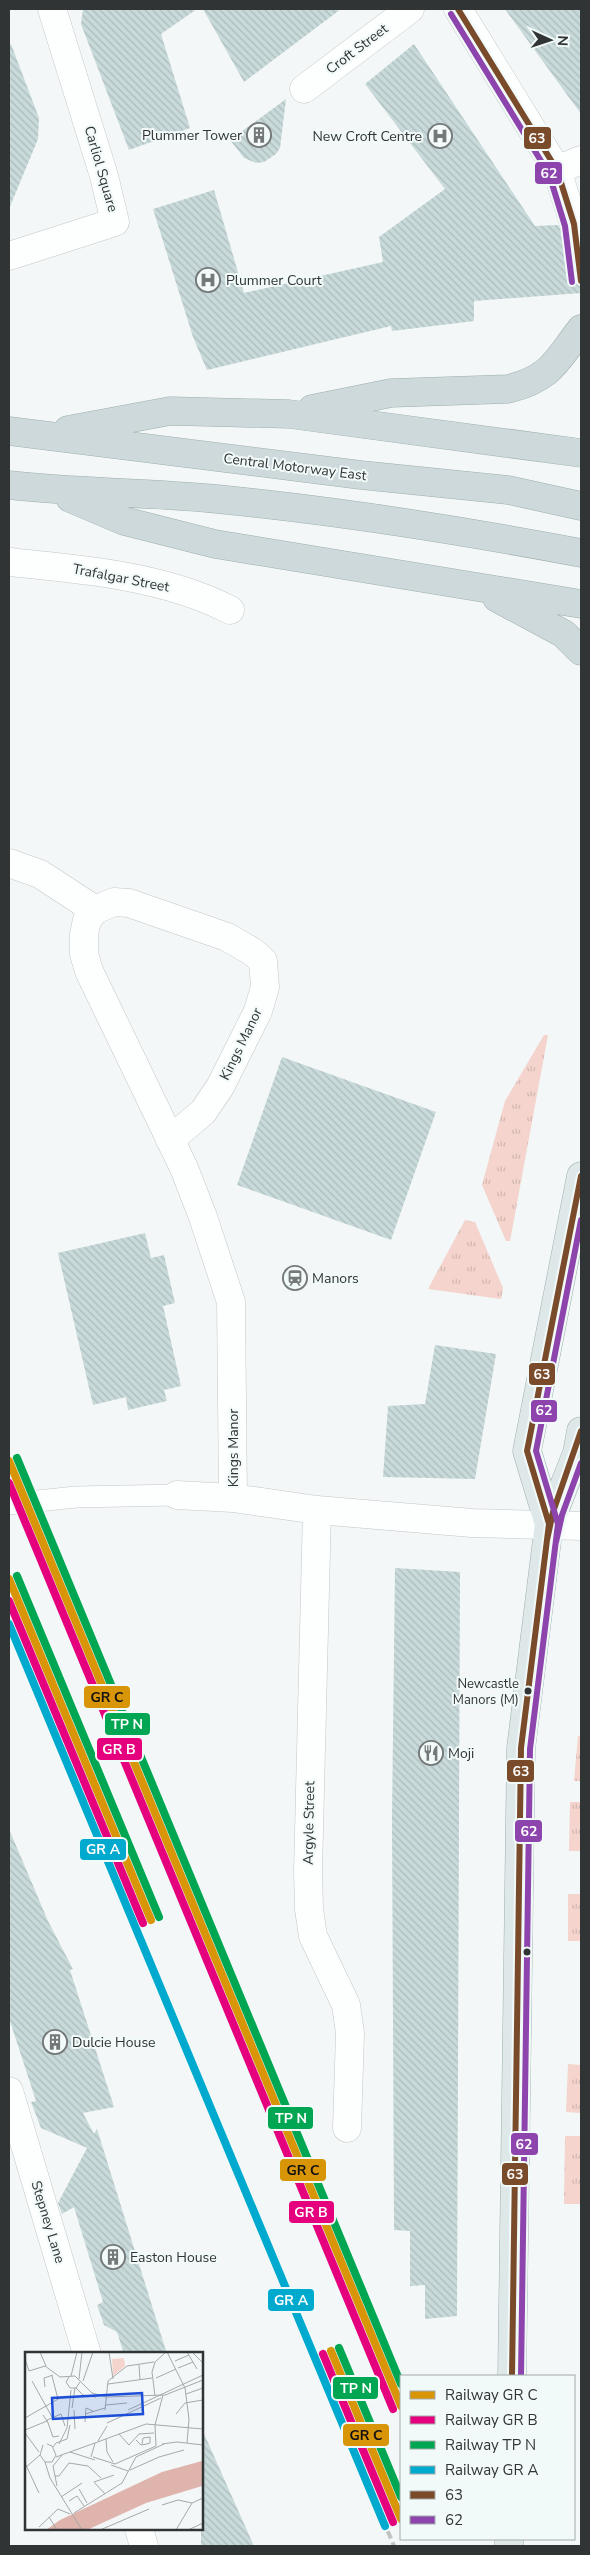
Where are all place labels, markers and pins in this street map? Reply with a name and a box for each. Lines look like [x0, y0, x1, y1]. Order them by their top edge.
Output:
building icon: Plummer Tower [246, 122, 272, 148]
hospital icon: New Croft Centre [427, 123, 453, 149]
place label: Plummer Tower [142, 126, 242, 145]
place label: New Croft Centre [312, 127, 422, 146]
hospital icon: Plummer Court [195, 267, 221, 293]
place label: Plummer Court [226, 271, 322, 290]
station icon: Manors [282, 1265, 308, 1291]
place label: Manors [312, 1269, 359, 1288]
place label: Newcastle Manors (M) [453, 1675, 519, 1709]
marker: Newcastle Manors (M) [523, 1686, 533, 1696]
restaurant icon: Moji [418, 1740, 444, 1766]
place label: Moji [448, 1744, 474, 1763]
unlabelled marker [522, 1947, 532, 1957]
building icon: Dulcie House [42, 2029, 68, 2055]
place label: Dulcie House [72, 2033, 156, 2052]
building icon: Easton House [100, 2244, 126, 2270]
place label: Easton House [130, 2248, 217, 2267]

